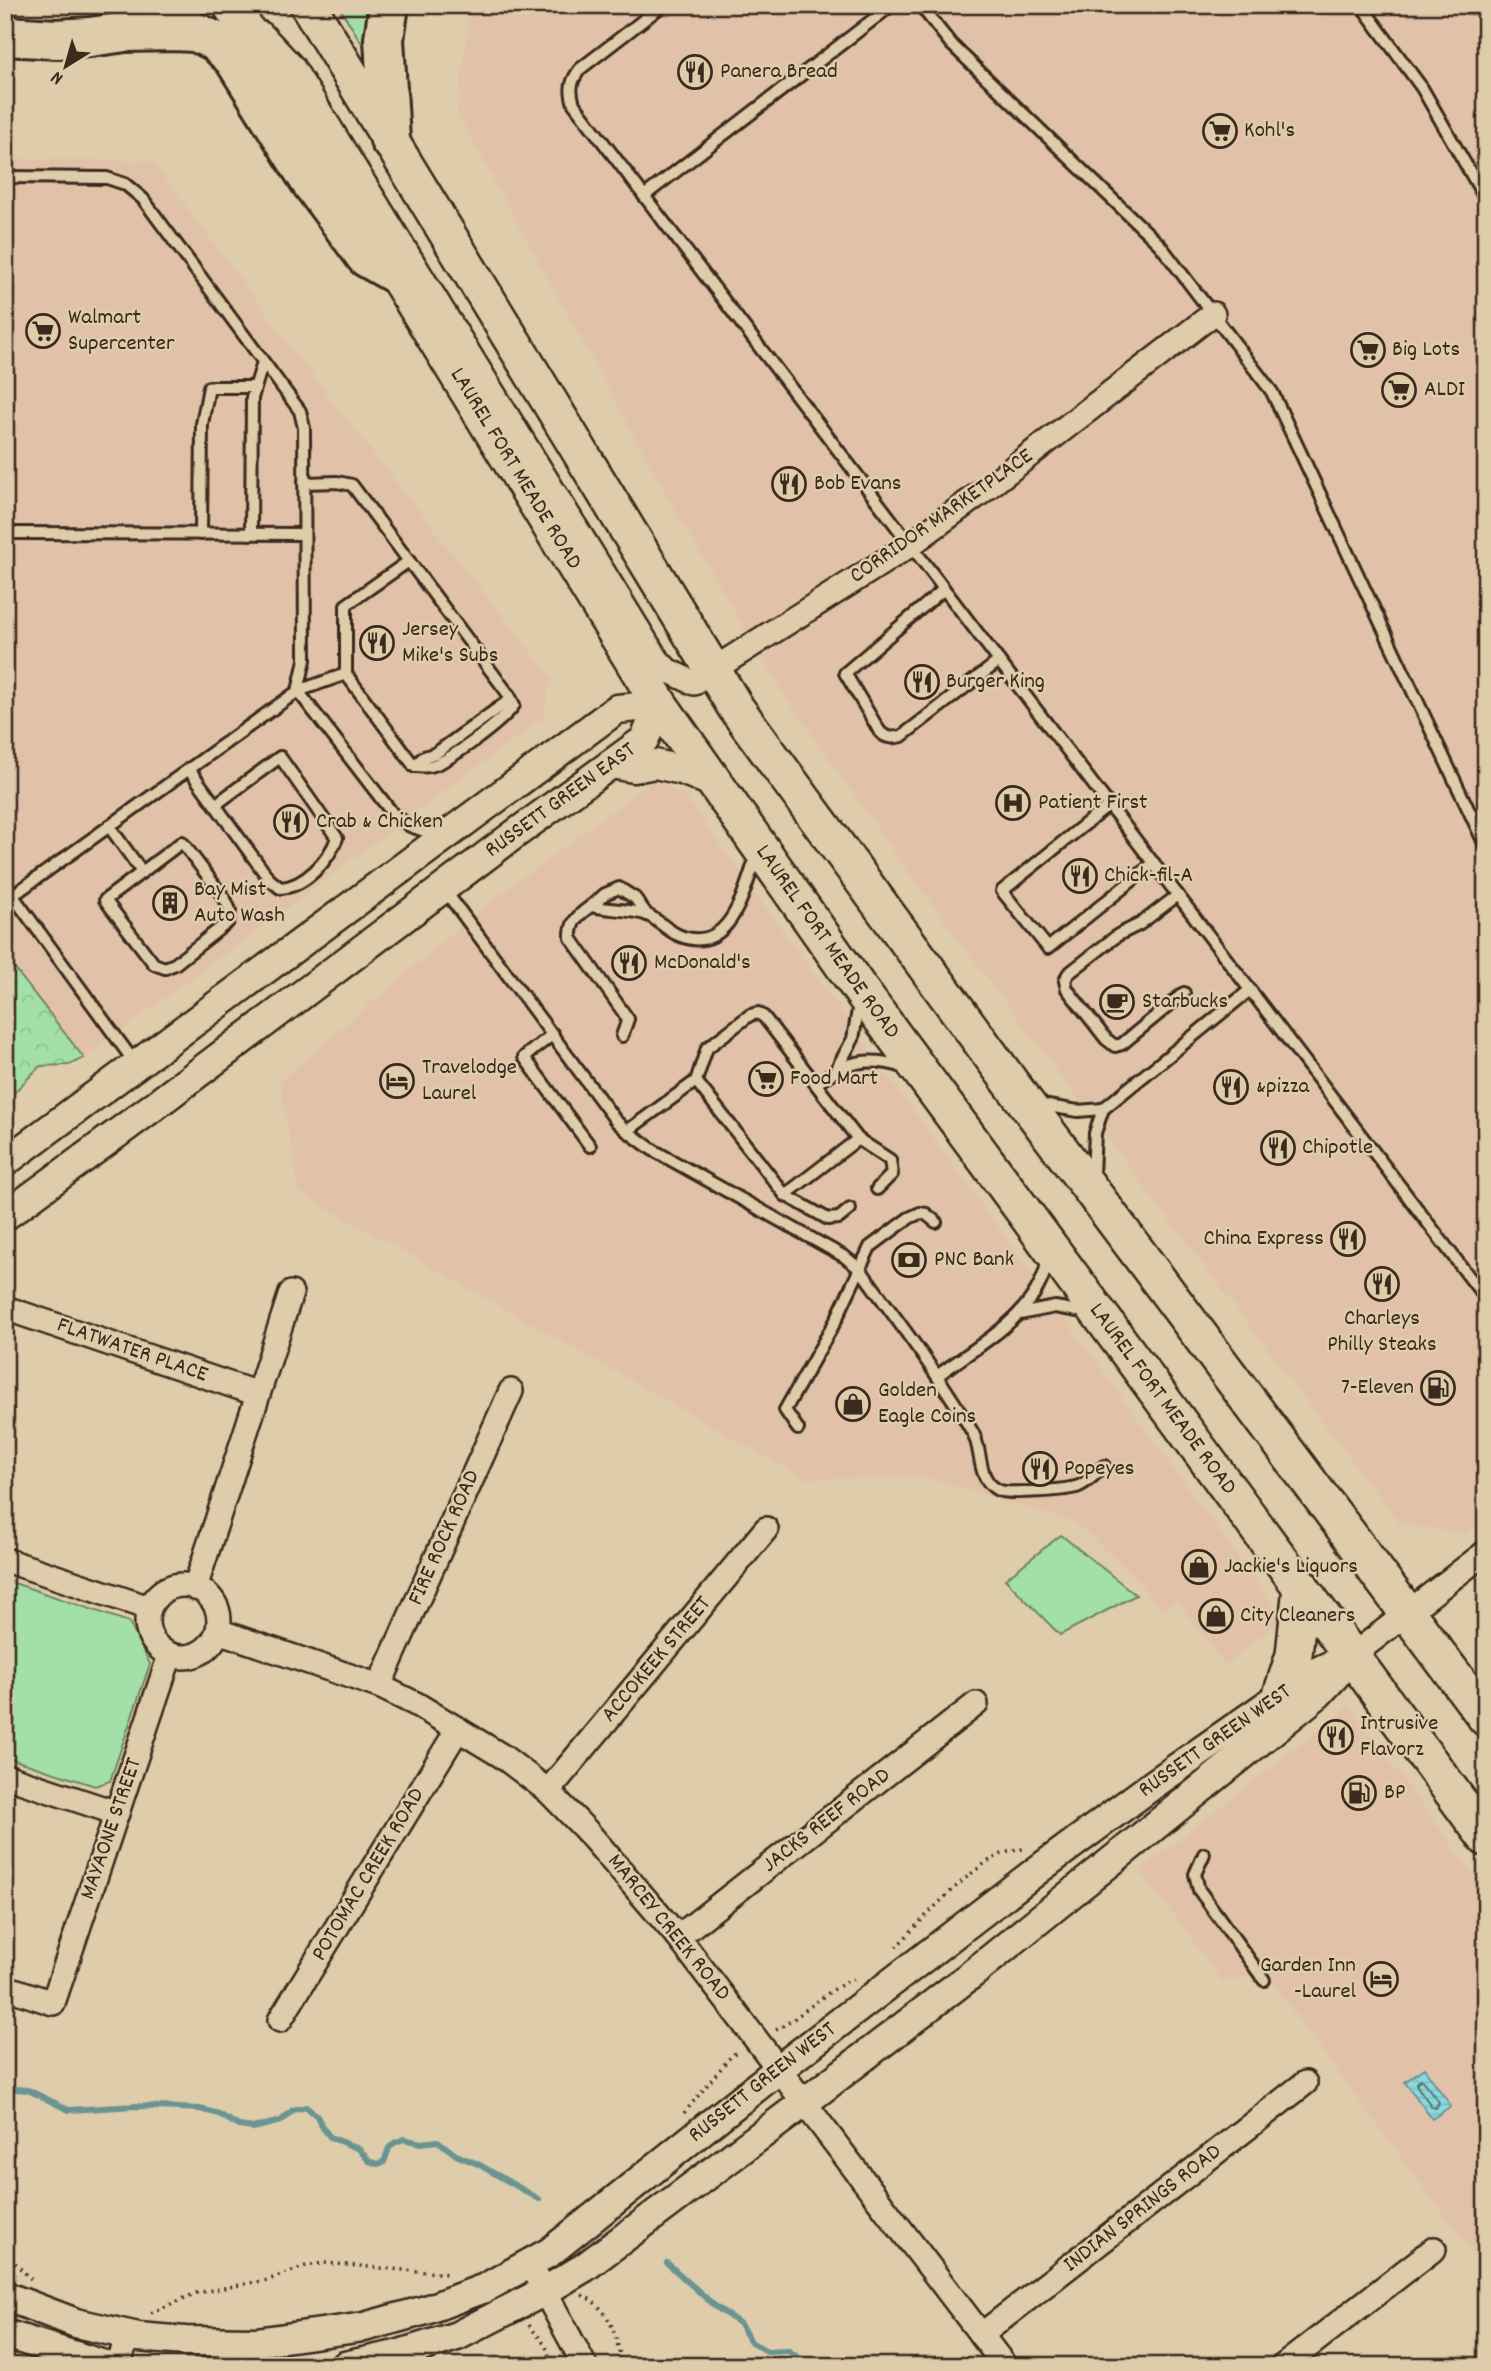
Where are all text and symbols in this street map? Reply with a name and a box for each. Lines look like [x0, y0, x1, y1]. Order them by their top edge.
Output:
north arrow [32, 32, 102, 102]
restaurant icon: Panera Bread [676, 53, 714, 91]
place label: Panera Bread [720, 56, 838, 89]
text: N [46, 63, 70, 90]
supermarket icon: Kohl's [1201, 112, 1239, 150]
place label: Kohl's [1244, 115, 1295, 148]
place label: Walmart Supercenter [68, 302, 175, 361]
supermarket icon: Walmart Supercenter [24, 312, 62, 350]
supermarket icon: Big Lots [1349, 331, 1387, 369]
place label: Big Lots [1392, 334, 1460, 367]
street label: LAUREL FORT MEADE ROAD [441, 361, 590, 576]
supermarket icon: ALDI [1380, 371, 1418, 409]
place label: ALDI [1424, 374, 1465, 407]
street label: CORRIDOR MARKETPLACE [844, 441, 1041, 593]
restaurant icon: Bob Evans [770, 465, 808, 503]
place label: Bob Evans [814, 468, 902, 501]
place label: Jersey Mike's Subs [402, 614, 498, 673]
restaurant icon: Jersey Mike's Subs [358, 624, 396, 662]
restaurant icon: Burger King [903, 663, 941, 701]
place label: Burger King [946, 666, 1045, 699]
street label: RUSSETT GREEN EAST [479, 735, 643, 867]
hospital icon: Patient First [994, 784, 1032, 822]
place label: Patient First [1038, 787, 1148, 820]
restaurant icon: Crab & Chicken [272, 803, 310, 841]
place label: Crab & Chicken [316, 806, 443, 839]
street label: LAUREL FORT MEADE ROAD [747, 838, 908, 1046]
restaurant icon: Chick-fil-A [1061, 857, 1099, 895]
place label: Chick-fil-A [1104, 860, 1193, 893]
place label: Bay Mist Auto Wash [194, 874, 285, 933]
building icon: Bay Mist Auto Wash [151, 884, 189, 922]
restaurant icon: McDonald's [610, 944, 648, 982]
place label: McDonald's [654, 947, 751, 980]
cafe icon: Starbucks [1098, 983, 1136, 1021]
place label: Starbucks [1142, 986, 1228, 1019]
place label: Travelodge Laurel [422, 1052, 517, 1111]
supermarket icon: Food Mart [747, 1060, 785, 1098]
hotel icon: Travelodge Laurel [378, 1062, 416, 1100]
place label: Food Mart [790, 1063, 878, 1096]
restaurant icon: &pizza [1212, 1068, 1250, 1106]
place label: &pizza [1256, 1071, 1310, 1104]
restaurant icon: Chipotle [1259, 1129, 1297, 1167]
place label: Chipotle [1302, 1132, 1373, 1165]
restaurant icon: China Express [1329, 1220, 1367, 1258]
place label: China Express [1204, 1223, 1324, 1256]
bank icon: PNC Bank [890, 1241, 928, 1279]
place label: PNC Bank [934, 1244, 1014, 1277]
restaurant icon: Charleys Philly Steaks [1363, 1265, 1401, 1303]
street label: LAUREL FORT MEADE ROAD [1080, 1296, 1244, 1502]
place label: Charleys Philly Steaks [1327, 1303, 1437, 1362]
street label: FLATWATER PLACE [52, 1310, 212, 1392]
fuel station icon: 7-Eleven [1419, 1369, 1457, 1407]
place label: 7-Eleven [1341, 1372, 1414, 1405]
place label: Golden Eagle Coins [878, 1375, 976, 1434]
shop icon: Golden Eagle Coins [834, 1385, 872, 1423]
restaurant icon: Popeyes [1021, 1450, 1059, 1488]
place label: Popeyes [1064, 1453, 1135, 1486]
street label: FIRE ROCK ROAD [400, 1465, 490, 1611]
shop icon: Jackie's Liquors [1180, 1548, 1218, 1586]
place label: Jackie's Liquors [1224, 1551, 1358, 1584]
street label: ACCOKEEK STREET [594, 1589, 720, 1731]
shop icon: City Cleaners [1197, 1597, 1235, 1635]
place label: City Cleaners [1240, 1600, 1355, 1633]
street label: RUSSETT GREEN WEST [1132, 1676, 1298, 1807]
place label: Intrusive Flavorz [1360, 1708, 1438, 1767]
restaurant icon: Intrusive Flavorz [1317, 1718, 1355, 1756]
street label: MAYAONE STREET [72, 1754, 152, 1904]
street label: JACKS REEF ROAD [756, 1760, 898, 1882]
fuel station icon: BP [1340, 1774, 1378, 1812]
place label: BP [1384, 1777, 1405, 1810]
street label: POTOMAC CREEK ROAD [304, 1782, 434, 1968]
street label: MARCEY CREEK ROAD [598, 1847, 738, 2009]
place label: Garden Inn -Laurel [1260, 1950, 1357, 2009]
hotel icon: Garden Inn -Laurel [1362, 1960, 1400, 1998]
street label: RUSSETT GREEN WEST [682, 2014, 843, 2152]
street label: INDIAN SPRINGS ROAD [1057, 2137, 1229, 2281]

